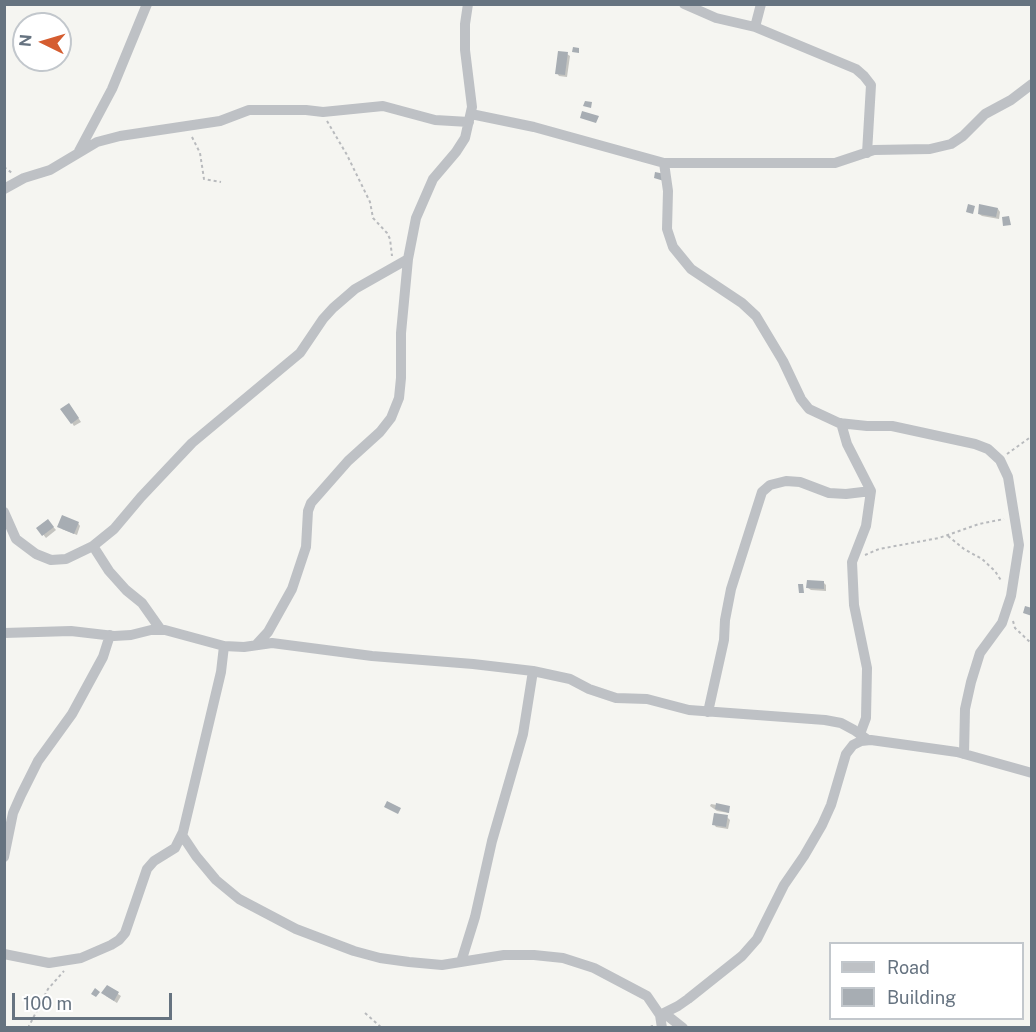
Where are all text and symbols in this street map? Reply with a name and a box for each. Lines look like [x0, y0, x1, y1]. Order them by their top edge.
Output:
north arrow [12, 12, 72, 72]
text: N [16, 34, 36, 48]
legend [829, 942, 1024, 1020]
text: Road [887, 957, 930, 978]
scale bar [15, 981, 176, 1019]
text: Building [887, 987, 956, 1008]
text: 100 m [23, 993, 72, 1014]

